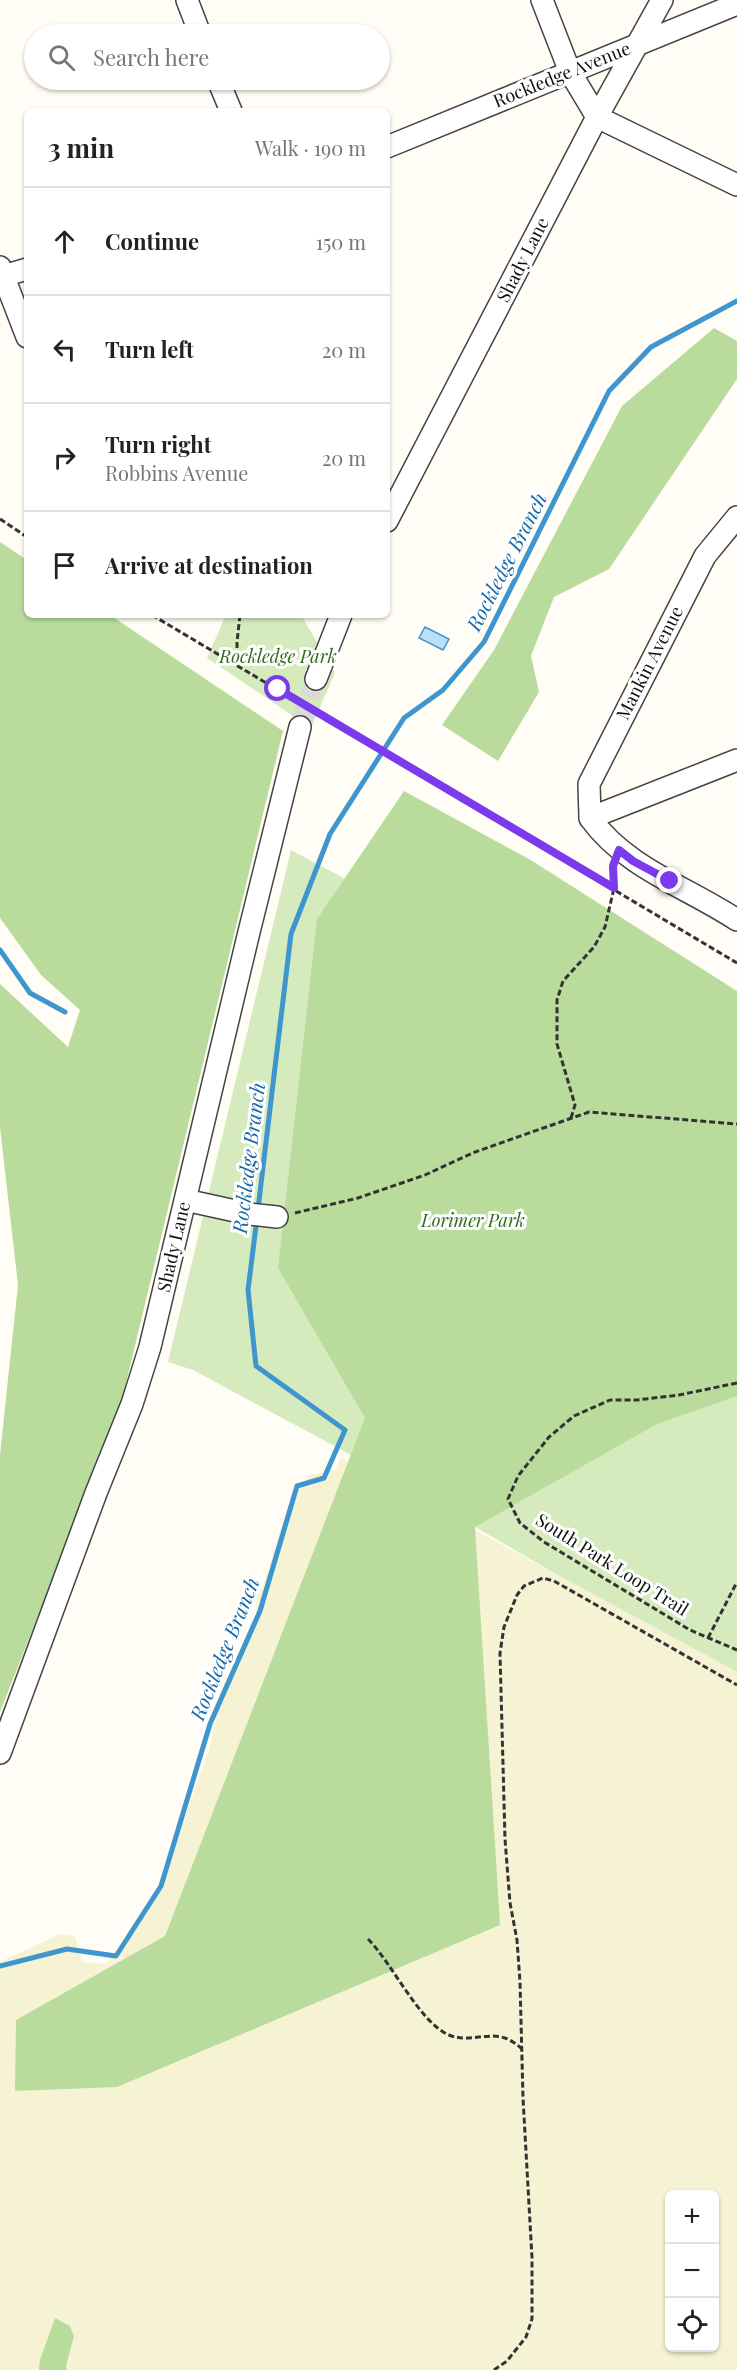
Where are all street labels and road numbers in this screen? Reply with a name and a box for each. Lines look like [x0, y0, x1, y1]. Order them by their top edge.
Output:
street label: Rockledge Avenue [490, 36, 634, 113]
street label: Shady Lane [490, 213, 554, 306]
street label: Mankin Avenue [610, 602, 688, 723]
street label: Shady Lane [151, 1199, 195, 1294]
street label: South Park Loop Trail [532, 1507, 694, 1621]

